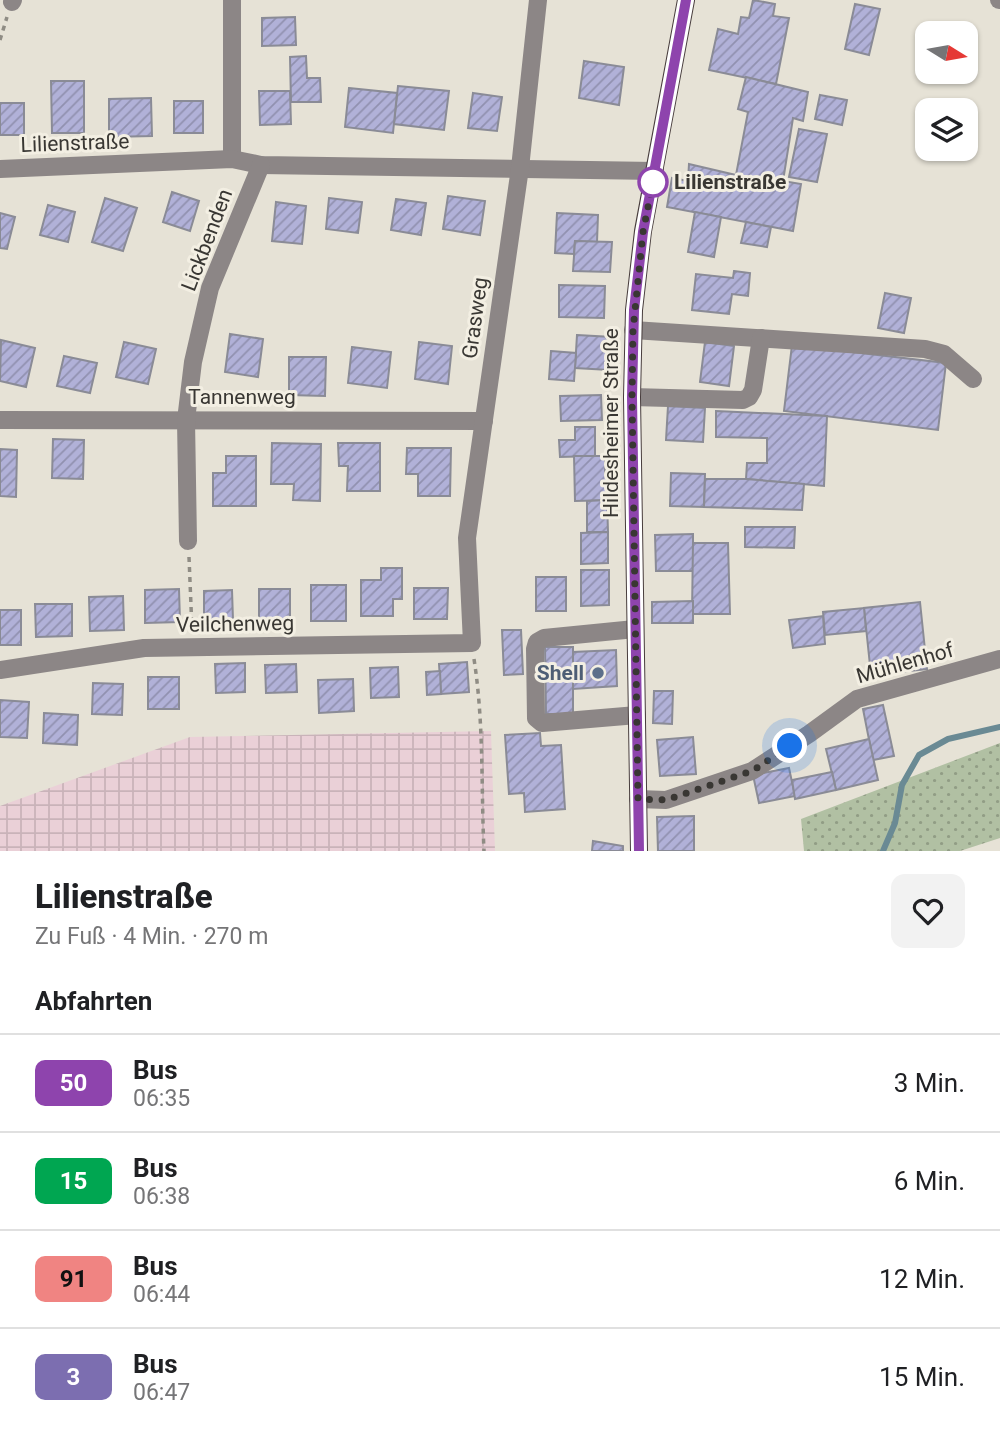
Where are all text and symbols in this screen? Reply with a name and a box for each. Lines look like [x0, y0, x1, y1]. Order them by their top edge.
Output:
north arrow [915, 21, 978, 84]
map controls [915, 21, 978, 161]
button: layers [915, 98, 978, 161]
street label: Lilienstraße [20, 129, 130, 157]
marker: Lilienstraße [638, 167, 668, 197]
place label: Lilienstraße [674, 170, 786, 194]
street label: Lickbenden [177, 186, 237, 294]
street label: Grasweg [457, 276, 493, 360]
street label: Hildesheimer Straße [599, 328, 623, 518]
street label: Tannenweg [188, 385, 296, 409]
street label: Veilchenweg [176, 611, 294, 637]
street label: Mühlenhof [854, 637, 957, 688]
place label: Shell [537, 661, 584, 685]
marker: Shell [590, 665, 606, 681]
your location [772, 728, 807, 763]
button: heart [891, 874, 965, 948]
text: Lilienstraße [35, 877, 213, 916]
text: Zu Fuß · 4 Min. · 270 m [35, 923, 268, 950]
text: Abfahrten [35, 986, 152, 1016]
text: Bus [133, 1055, 178, 1085]
text: 3 Min. [894, 1068, 965, 1098]
text: 50 [60, 1069, 87, 1097]
text: 06:35 [133, 1085, 190, 1112]
text: Bus [133, 1153, 178, 1183]
text: 6 Min. [894, 1166, 965, 1196]
text: 15 [60, 1167, 87, 1195]
text: 06:38 [133, 1183, 190, 1210]
text: Bus [133, 1251, 178, 1281]
text: 12 Min. [879, 1264, 965, 1294]
text: 91 [60, 1265, 87, 1293]
text: 06:44 [133, 1281, 190, 1308]
text: Bus [133, 1349, 178, 1379]
text: 15 Min. [879, 1362, 965, 1392]
text: 3 [67, 1363, 80, 1391]
text: 06:47 [133, 1379, 190, 1406]

